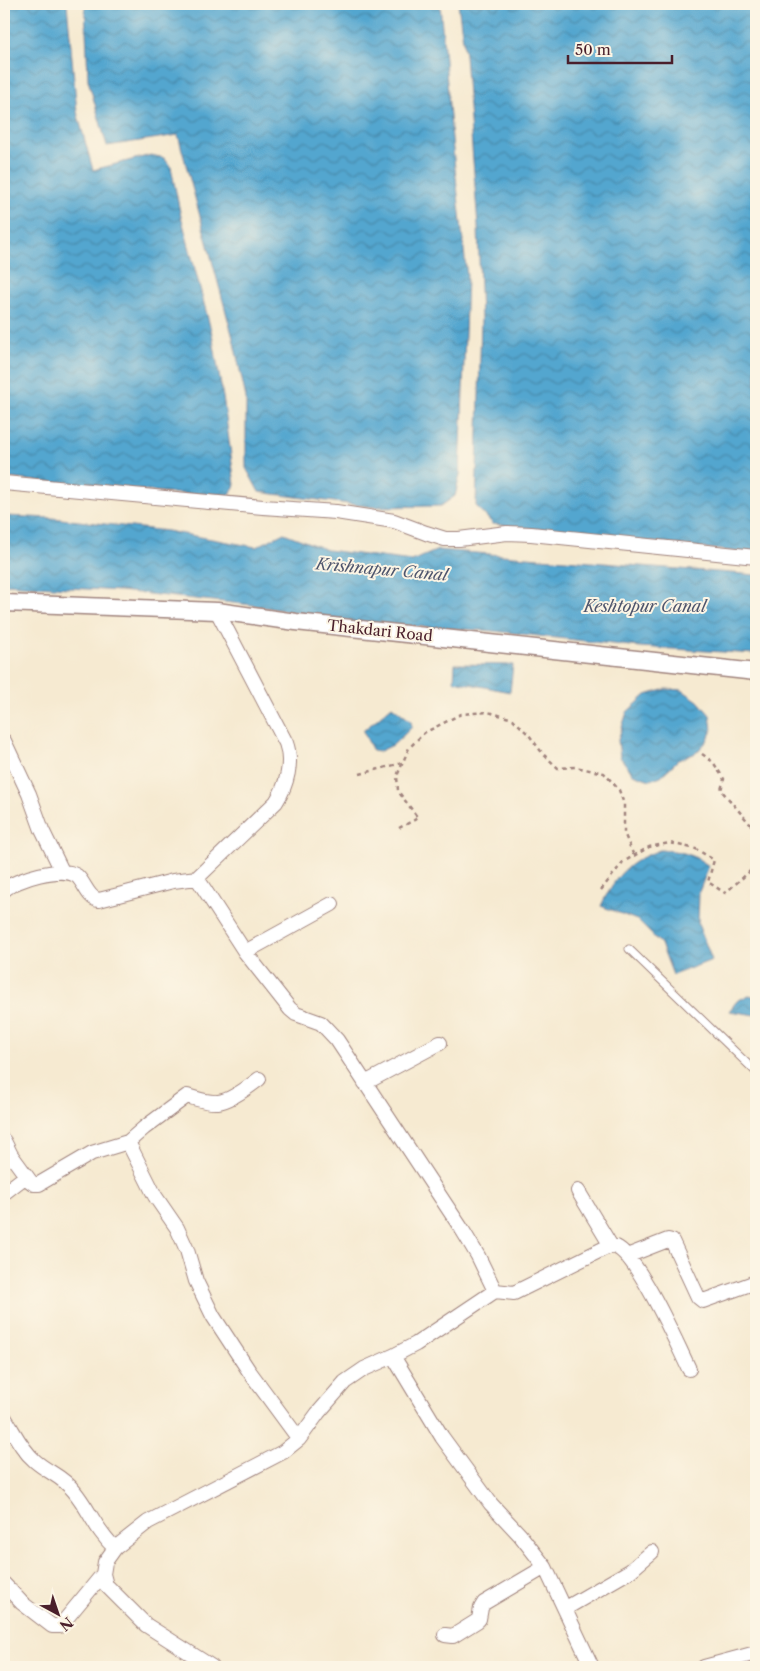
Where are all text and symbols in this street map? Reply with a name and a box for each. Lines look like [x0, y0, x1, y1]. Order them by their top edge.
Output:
scale bar [568, 32, 671, 64]
text: 50 m [575, 40, 611, 59]
water label: Krishnapur Canal [313, 553, 451, 585]
water label: Keshtopur Canal [582, 596, 708, 616]
street label: Thakdari Road [327, 616, 434, 645]
north arrow [32, 1588, 82, 1638]
text: N [56, 1613, 77, 1635]

